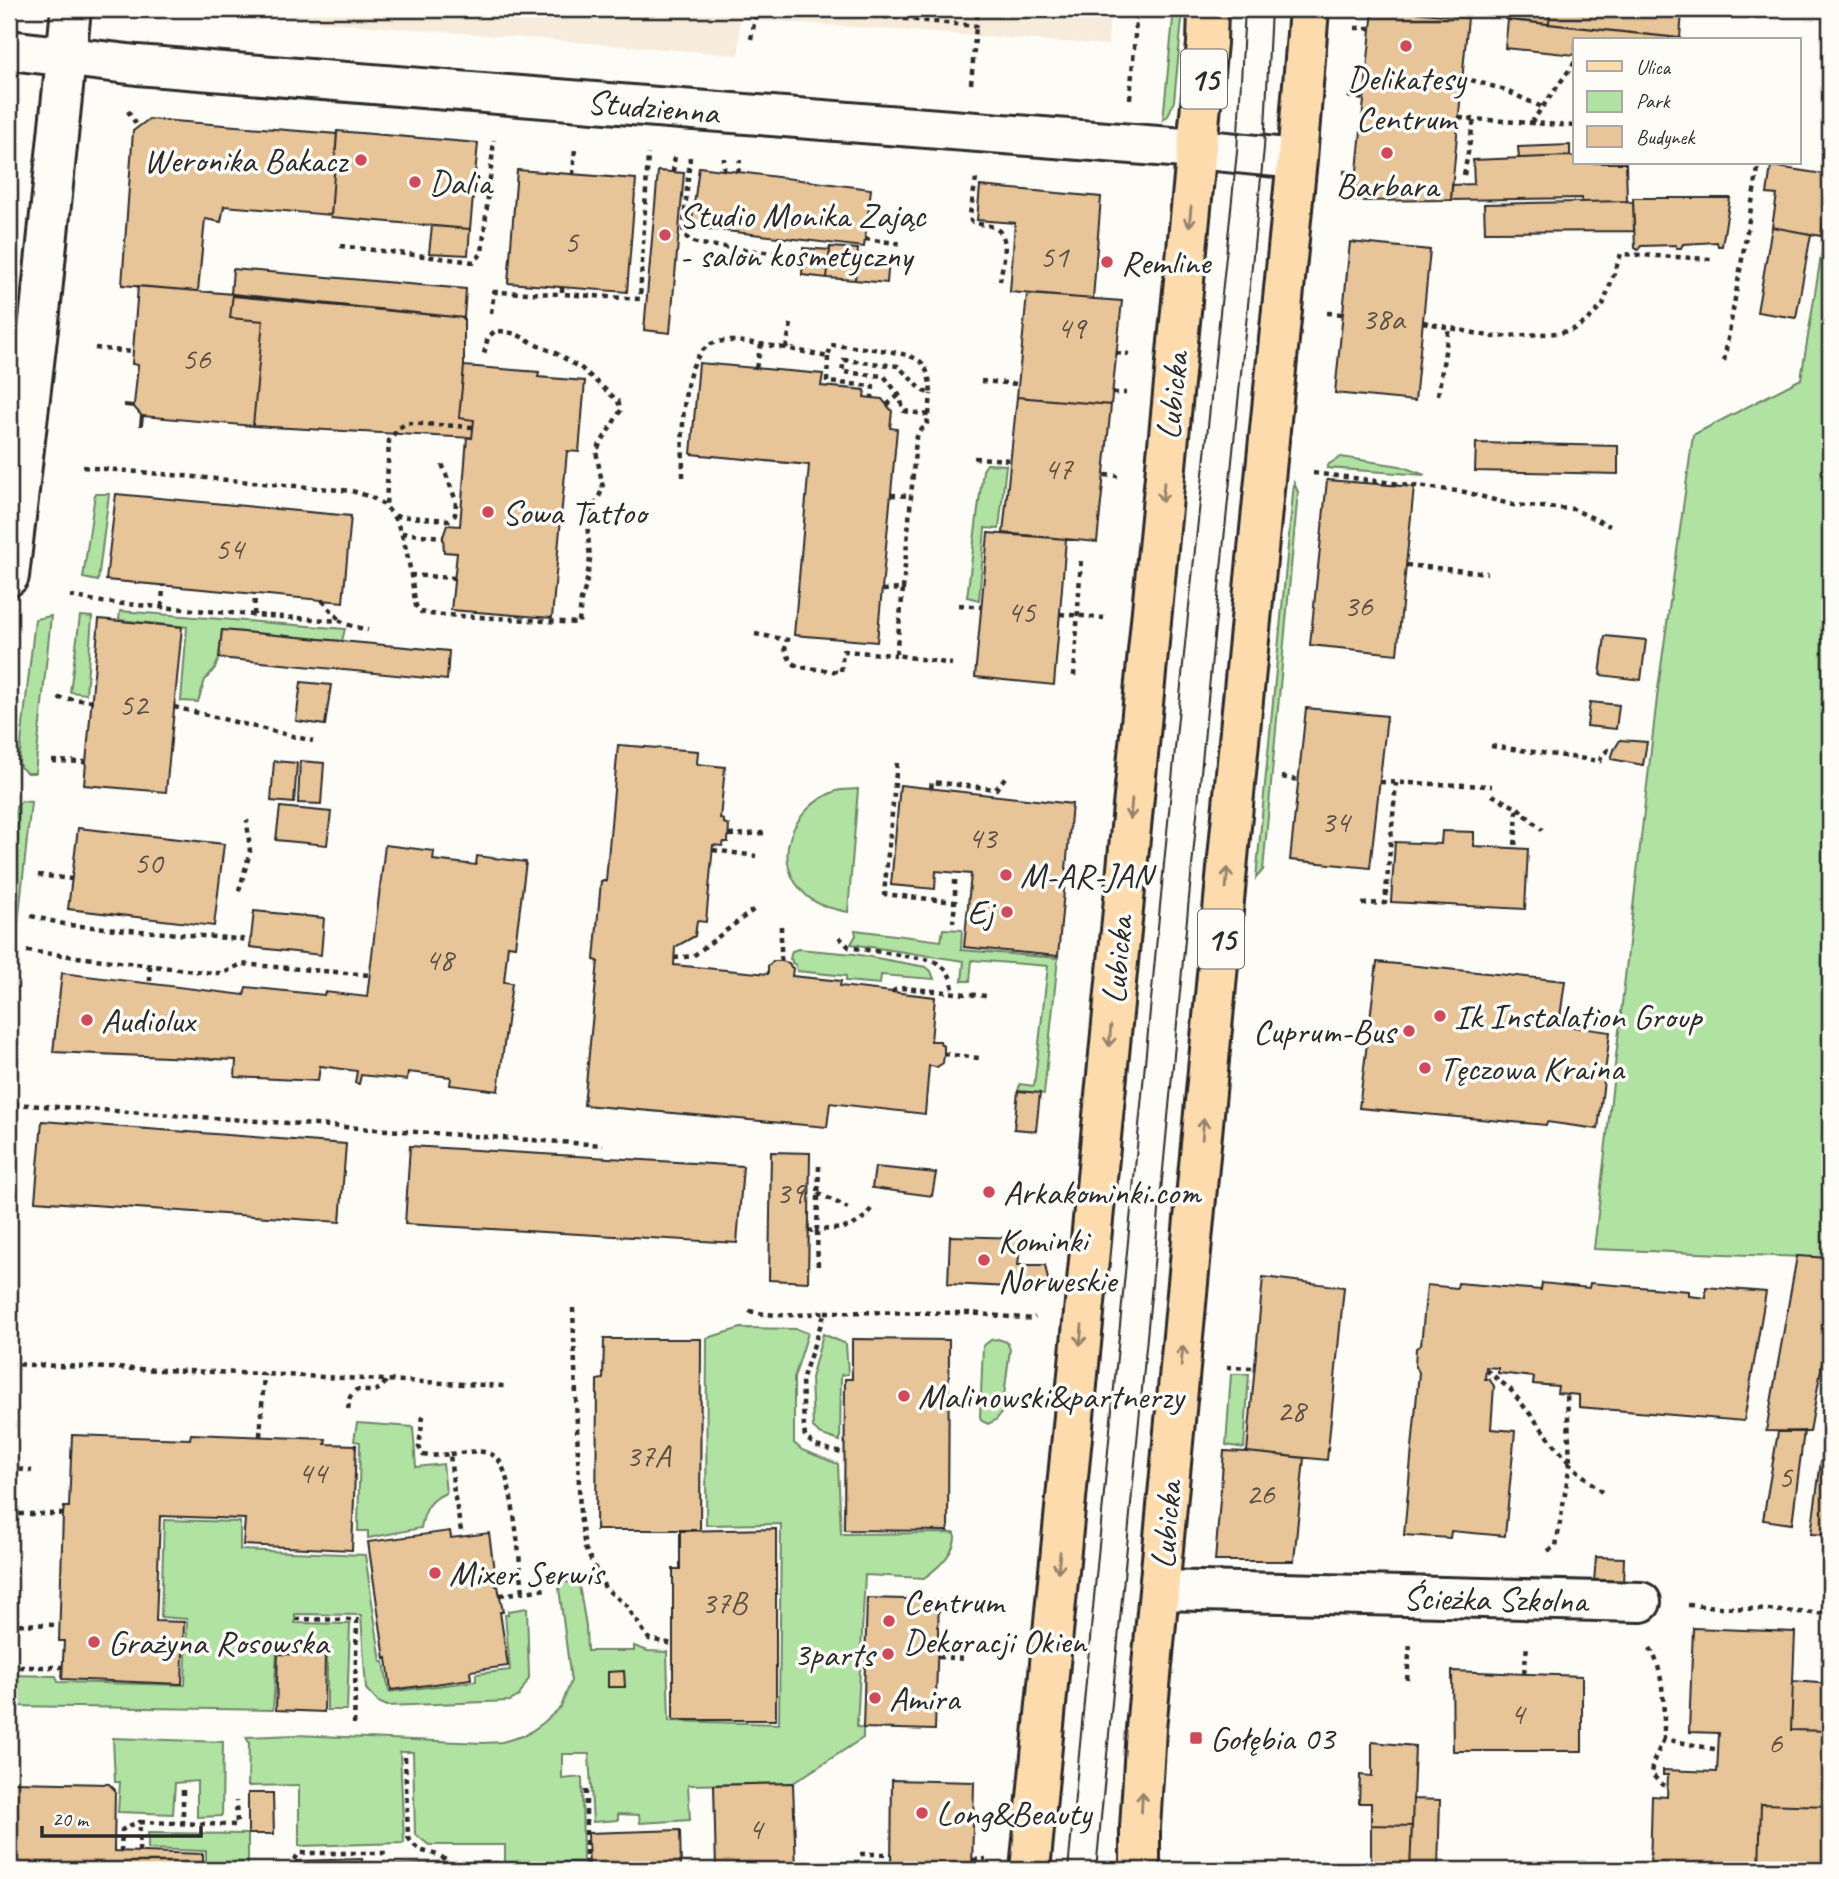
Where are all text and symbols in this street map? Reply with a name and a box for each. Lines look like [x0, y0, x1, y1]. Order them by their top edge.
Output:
marker: Delikatesy Centrum [1398, 38, 1414, 54]
legend [1573, 38, 1800, 164]
road number: 15 [1181, 50, 1227, 108]
text: Ulica [1636, 54, 1672, 80]
place label: Delikatesy Centrum [1347, 56, 1467, 141]
street label: Studzienna [585, 79, 723, 135]
text: Park [1636, 88, 1671, 114]
text: Budynek [1636, 124, 1696, 150]
place label: Weronika Bakacz [144, 138, 349, 183]
marker: Barbara [1379, 145, 1395, 161]
marker: Weronika Bakacz [353, 152, 369, 168]
place label: Dalia [429, 160, 494, 205]
place label: Barbara [1336, 163, 1441, 208]
marker: Dalia [407, 174, 423, 190]
place label: Studio Monika Zając - salon kosmetyczny [679, 193, 927, 278]
one-way arrow [1183, 205, 1196, 227]
house number: 5 [564, 221, 580, 262]
marker: Studio Monika Zając - salon kosmetyczny [657, 227, 673, 243]
house number: 51 [1040, 236, 1070, 277]
place label: Remline [1121, 240, 1213, 285]
marker: Remline [1099, 254, 1115, 270]
house number: 38a [1362, 298, 1406, 339]
house number: 49 [1057, 307, 1088, 348]
house number: 56 [182, 338, 212, 379]
street label: Lubicka [1145, 348, 1199, 442]
house number: 47 [1044, 448, 1074, 489]
one-way arrow [1156, 480, 1169, 503]
place label: Sowa Tattoo [502, 490, 650, 535]
marker: Sowa Tattoo [480, 504, 496, 520]
house number: 54 [215, 528, 247, 569]
house number: 36 [1344, 585, 1374, 626]
house number: 45 [1007, 591, 1037, 632]
house number: 52 [119, 684, 150, 725]
one-way arrow [1125, 797, 1138, 820]
house number: 34 [1321, 801, 1353, 842]
house number: 43 [968, 817, 999, 858]
house number: 50 [134, 842, 165, 883]
place label: M-AR-JAN [1020, 853, 1157, 898]
marker: M-AR-JAN [998, 867, 1014, 883]
one-way arrow [1221, 868, 1234, 890]
place label: Ej [967, 890, 997, 935]
marker: Ej [999, 904, 1015, 920]
road number: 15 [1198, 909, 1244, 968]
street label: Lubicka [1091, 912, 1143, 1005]
house number: 48 [425, 939, 456, 980]
place label: Ik Instalation Group [1454, 994, 1704, 1039]
place label: Audiolux [101, 998, 198, 1043]
marker: Ik Instalation Group [1432, 1008, 1448, 1024]
place label: Cuprum-Bus [1253, 1009, 1398, 1054]
marker: Audiolux [79, 1012, 95, 1028]
marker: Cuprum-Bus [1401, 1023, 1417, 1039]
one-way arrow [1103, 1024, 1116, 1046]
place label: Tęczowa Kraina [1439, 1046, 1625, 1091]
marker: Tęczowa Kraina [1417, 1060, 1433, 1076]
one-way arrow [1197, 1119, 1210, 1141]
place label: Arkakominki.com [1003, 1170, 1203, 1215]
house number: 39 [776, 1172, 807, 1213]
marker: Arkakominki.com [981, 1184, 997, 1200]
place label: Kominki Norweskie [998, 1218, 1119, 1303]
marker: Kominki Norweskie [976, 1252, 992, 1268]
one-way arrow [1075, 1323, 1088, 1346]
one-way arrow [1176, 1345, 1189, 1368]
place label: Malinowski&partnerzy [918, 1374, 1187, 1419]
marker: Malinowski&partnerzy [896, 1388, 912, 1404]
house number: 28 [1277, 1390, 1308, 1431]
house number: 37A [626, 1435, 672, 1476]
house number: 44 [298, 1452, 330, 1493]
house number: 5 [1778, 1456, 1794, 1497]
house number: 26 [1246, 1473, 1276, 1514]
street label: Lubicka [1140, 1477, 1192, 1570]
one-way arrow [1053, 1550, 1066, 1573]
place label: Mixer Serwis [449, 1551, 607, 1596]
marker: Mixer Serwis [427, 1565, 443, 1581]
street label: Ścieżka Szkolna [1403, 1575, 1590, 1623]
place label: Centrum Dekoracji Okien [903, 1579, 1088, 1664]
house number: 37B [701, 1582, 749, 1623]
marker: Centrum Dekoracji Okien [881, 1613, 897, 1629]
place label: Grażyna Rosowska [108, 1620, 331, 1665]
place label: 3parts [794, 1632, 877, 1677]
marker: Grażyna Rosowska [86, 1634, 102, 1650]
marker: 3parts [880, 1646, 896, 1662]
place label: Amira [889, 1676, 961, 1721]
marker: Amira [867, 1690, 883, 1706]
house number: 4 [1510, 1693, 1528, 1734]
place label: Gołębia 03 [1210, 1716, 1337, 1761]
house number: 6 [1768, 1722, 1784, 1763]
marker: Gołębia 03 [1188, 1730, 1204, 1746]
place label: Long&Beauty [936, 1791, 1093, 1836]
one-way arrow [1136, 1791, 1149, 1814]
scale bar [42, 1795, 201, 1839]
marker: Long&Beauty [914, 1805, 930, 1821]
text: 20 m [52, 1806, 90, 1832]
house number: 4 [748, 1808, 766, 1849]

